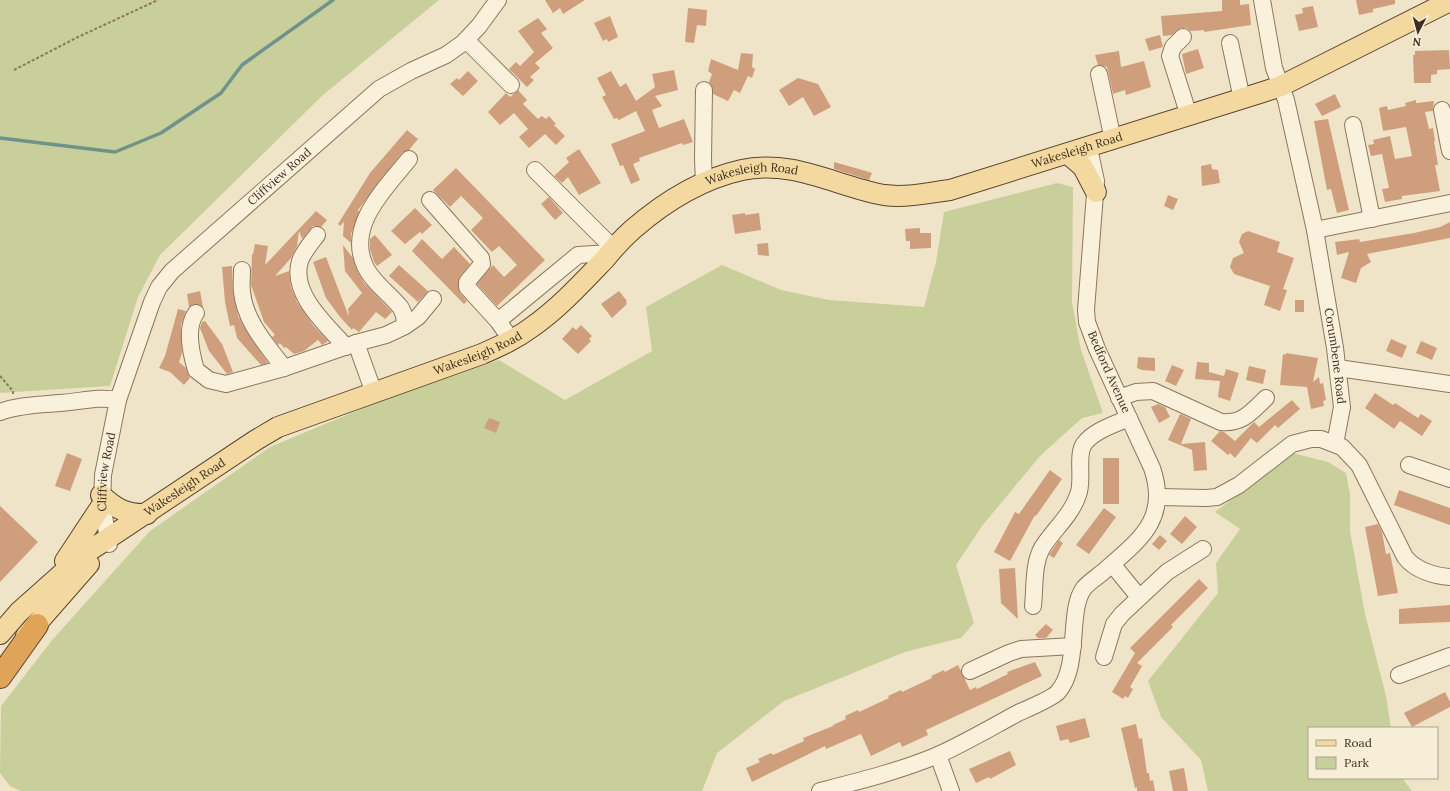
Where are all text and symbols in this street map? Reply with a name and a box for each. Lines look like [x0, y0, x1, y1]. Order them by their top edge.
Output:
north arrow [1398, 12, 1438, 52]
text: N [1412, 34, 1422, 49]
street label: Wakesleigh Road [1030, 128, 1124, 171]
street label: Cliffview Road [244, 144, 314, 208]
street label: Wakesleigh Road [703, 159, 800, 188]
street label: Corumbene Road [1321, 307, 1350, 405]
street label: Wakesleigh Road [431, 328, 524, 378]
street label: Bedford Avenue [1085, 328, 1134, 416]
street label: Cliffview Road [94, 431, 118, 513]
street label: Wakesleigh Road [141, 455, 228, 519]
legend [1308, 727, 1438, 779]
text: Road [1344, 735, 1372, 750]
text: Park [1344, 755, 1370, 770]

